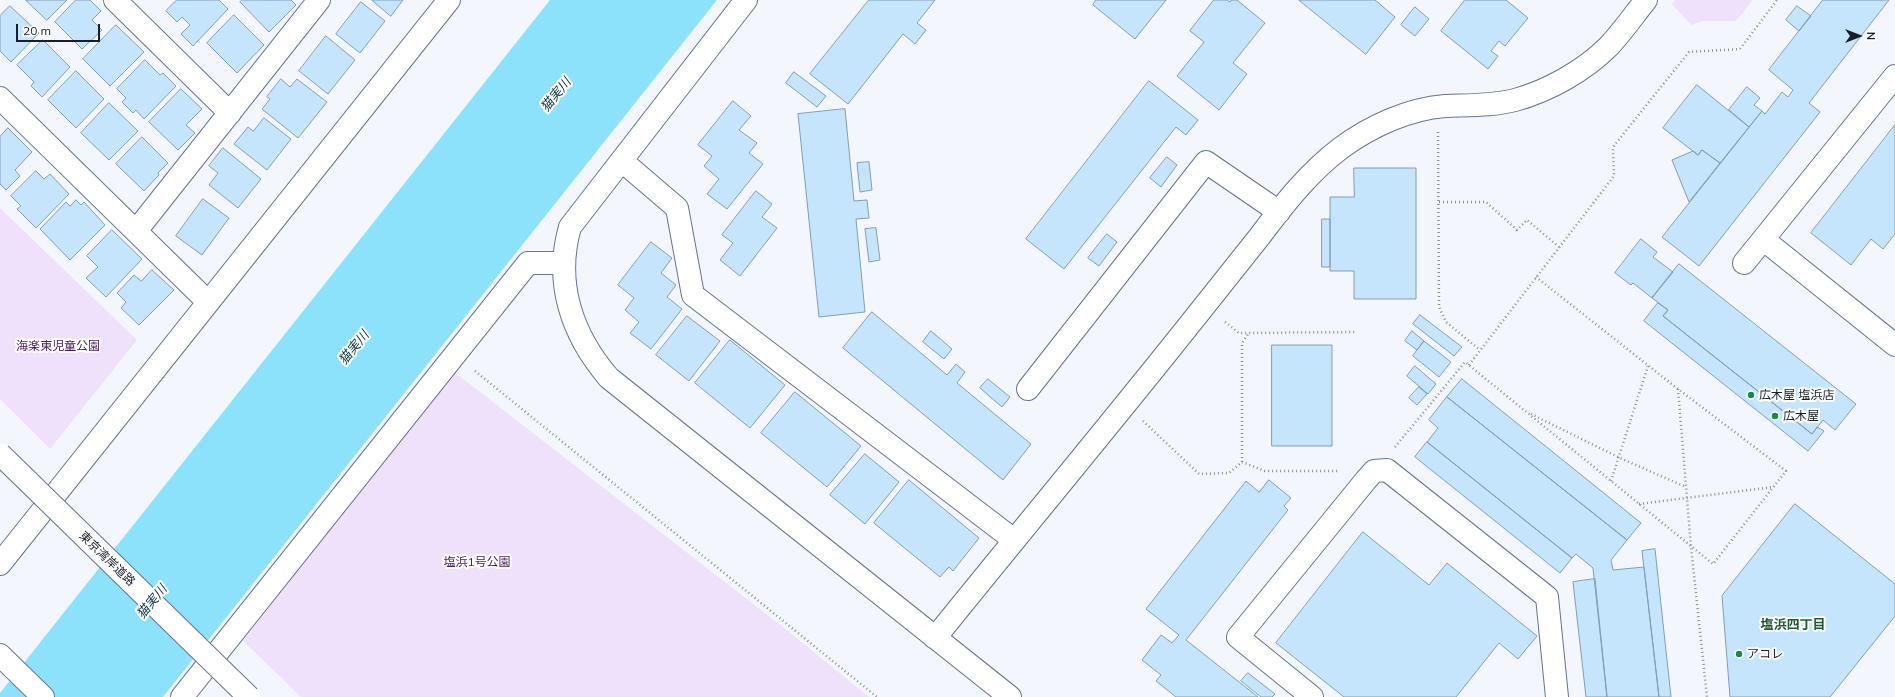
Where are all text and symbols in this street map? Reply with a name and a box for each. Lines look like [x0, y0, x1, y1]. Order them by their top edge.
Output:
scale bar [18, 16, 102, 42]
north arrow [1839, 16, 1879, 56]
text: 20 m [23, 23, 51, 38]
text: N [1864, 32, 1878, 40]
water label: 猫実川 [538, 75, 574, 115]
water label: 猫実川 [336, 328, 372, 368]
park label: 海楽東児童公園 [16, 339, 100, 353]
place label: 広木屋 塩浜店 [1759, 388, 1834, 402]
marker: 広木屋 塩浜店 [1746, 390, 1756, 400]
place label: 広木屋 [1783, 409, 1819, 423]
marker: 広木屋 [1770, 411, 1780, 421]
street label: 東京湾岸道路 [76, 529, 138, 589]
park label: 塩浜1号公園 [443, 555, 511, 569]
water label: 猫実川 [134, 582, 170, 622]
district label: 塩浜四丁目 [1761, 617, 1825, 633]
place label: アコレ [1747, 647, 1783, 661]
marker: アコレ [1734, 649, 1744, 659]

